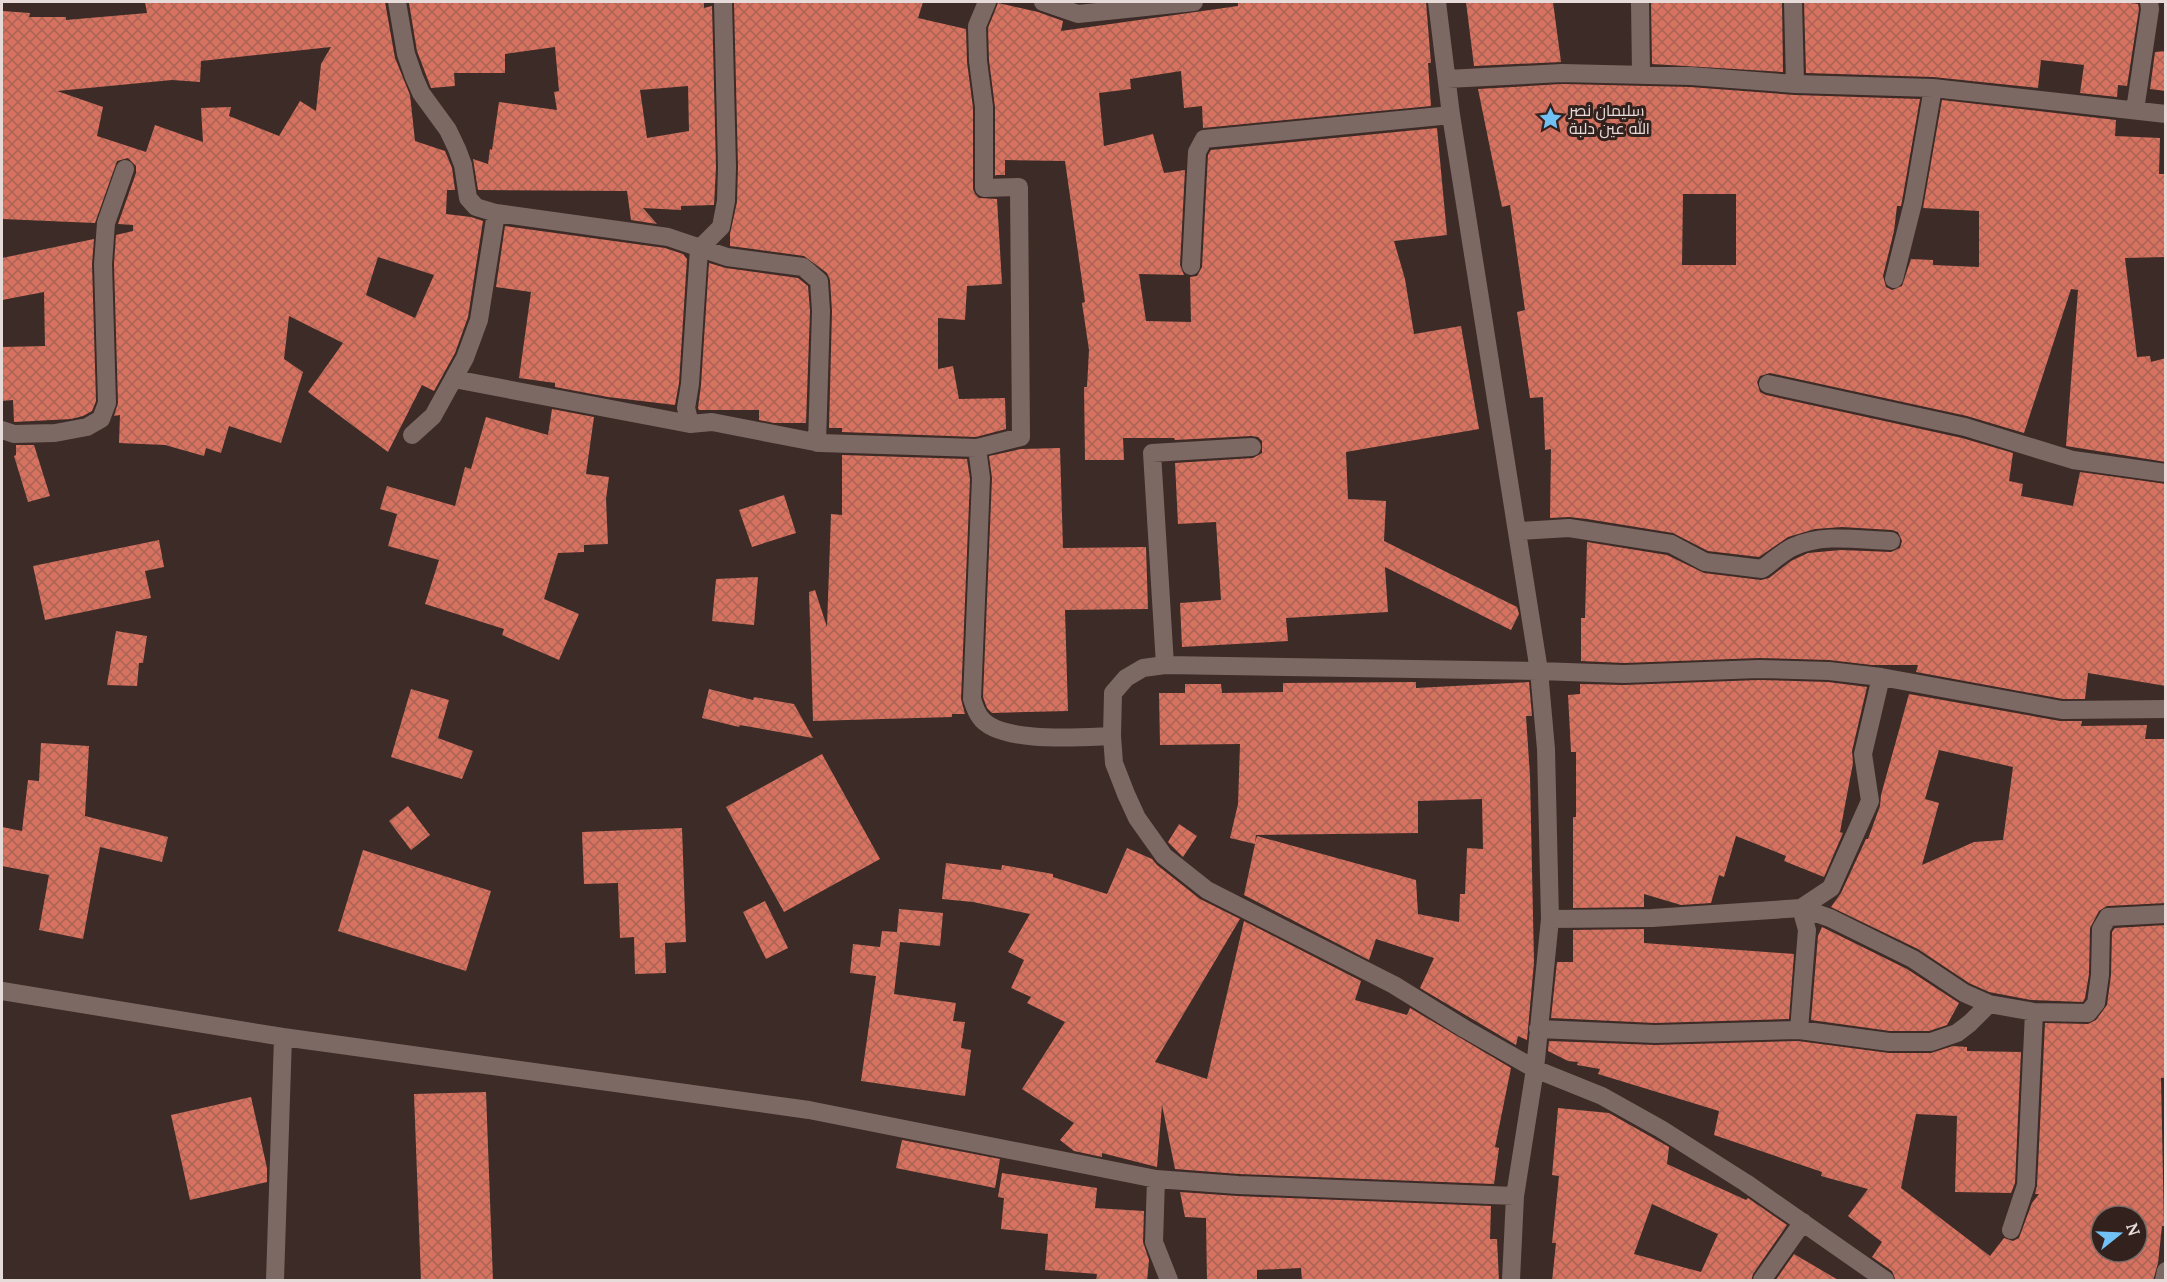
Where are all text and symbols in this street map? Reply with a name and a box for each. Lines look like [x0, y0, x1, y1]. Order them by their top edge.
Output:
place label: سليمان نصر الله عين دلبة [1568, 100, 1650, 139]
place icon: سليمان نصر الله عين دلبة [1538, 106, 1564, 132]
north arrow [2089, 1204, 2149, 1264]
text: N [2122, 1220, 2145, 1238]

